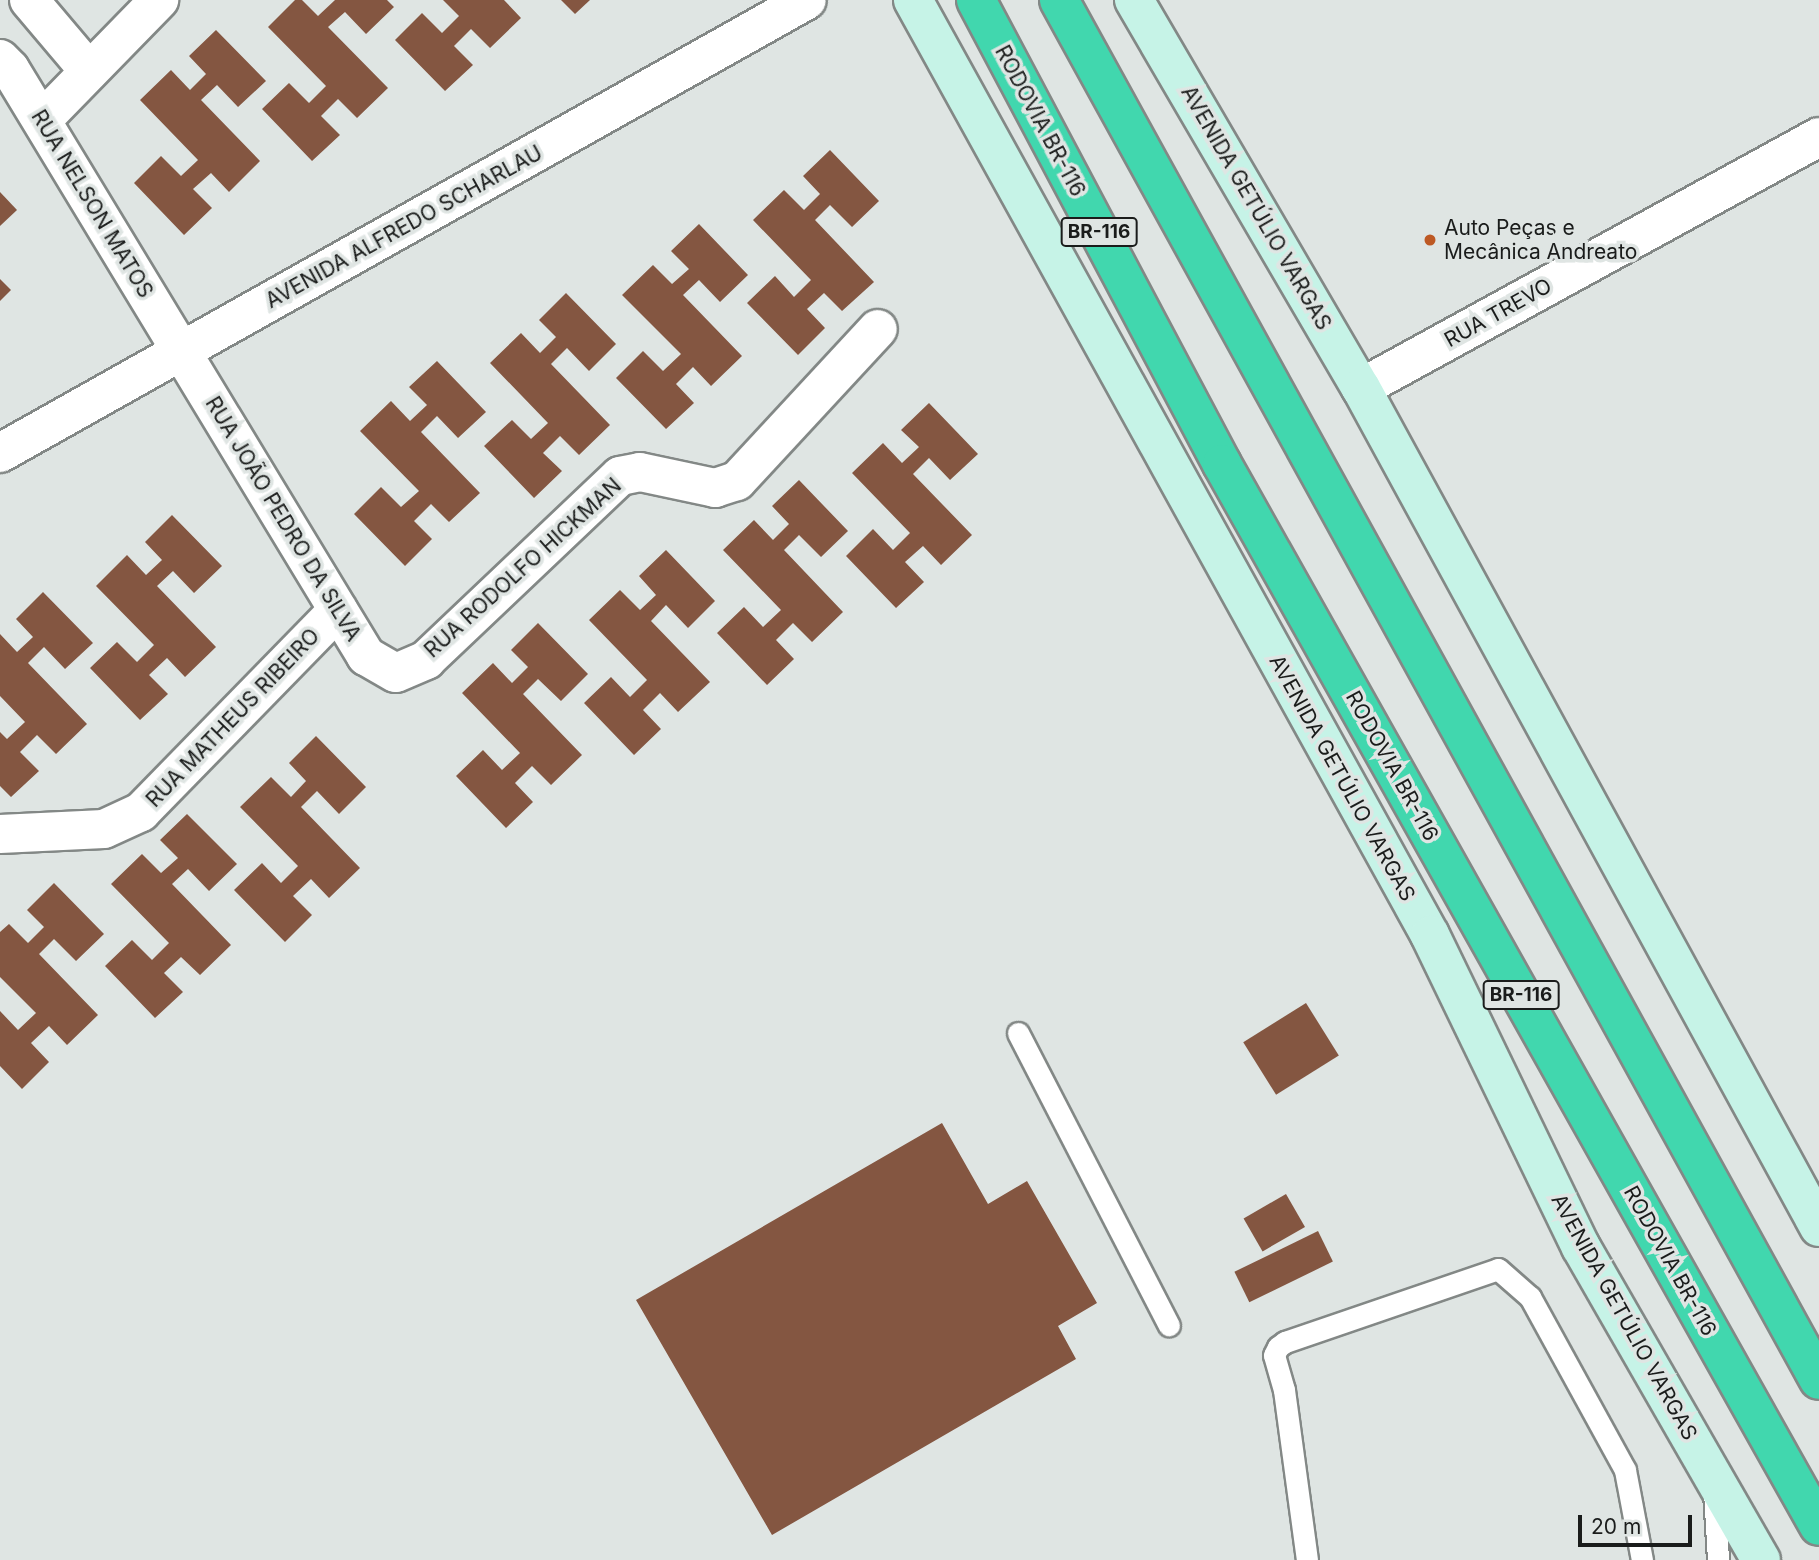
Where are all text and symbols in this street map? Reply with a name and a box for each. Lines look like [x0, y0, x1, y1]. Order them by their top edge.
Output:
street label: RODOVIA BR-116 [990, 41, 1090, 201]
street label: AVENIDA GETÚLIO VARGAS [1176, 81, 1336, 335]
street label: RUA NELSON MATOS [26, 105, 158, 303]
street label: AVENIDA ALFREDO SCHARLAU [261, 140, 547, 314]
place label: Auto Peças e Mecânica Andreato [1444, 215, 1637, 265]
road number: BR-116 [1060, 216, 1138, 248]
marker: Auto Peças e Mecânica Andreato [1422, 232, 1438, 248]
street label: RUA TREVO [1440, 273, 1556, 353]
street label: RUA JOÃO PEDRO DA SILVA [200, 392, 366, 646]
street label: RUA RODOLFO HICKMAN [419, 473, 627, 663]
street label: RUA MATHEUS RIBEIRO [141, 624, 325, 812]
street label: AVENIDA GETÚLIO VARGAS [1264, 650, 1420, 906]
street label: RODOVIA BR-116 [1340, 687, 1444, 845]
road number: BR-116 [1482, 979, 1560, 1010]
street label: RODOVIA BR-116 [1618, 1182, 1722, 1340]
street label: AVENIDA GETÚLIO VARGAS [1546, 1189, 1702, 1445]
scale bar [1581, 1500, 1695, 1544]
text: 20 m [1591, 1514, 1641, 1539]

